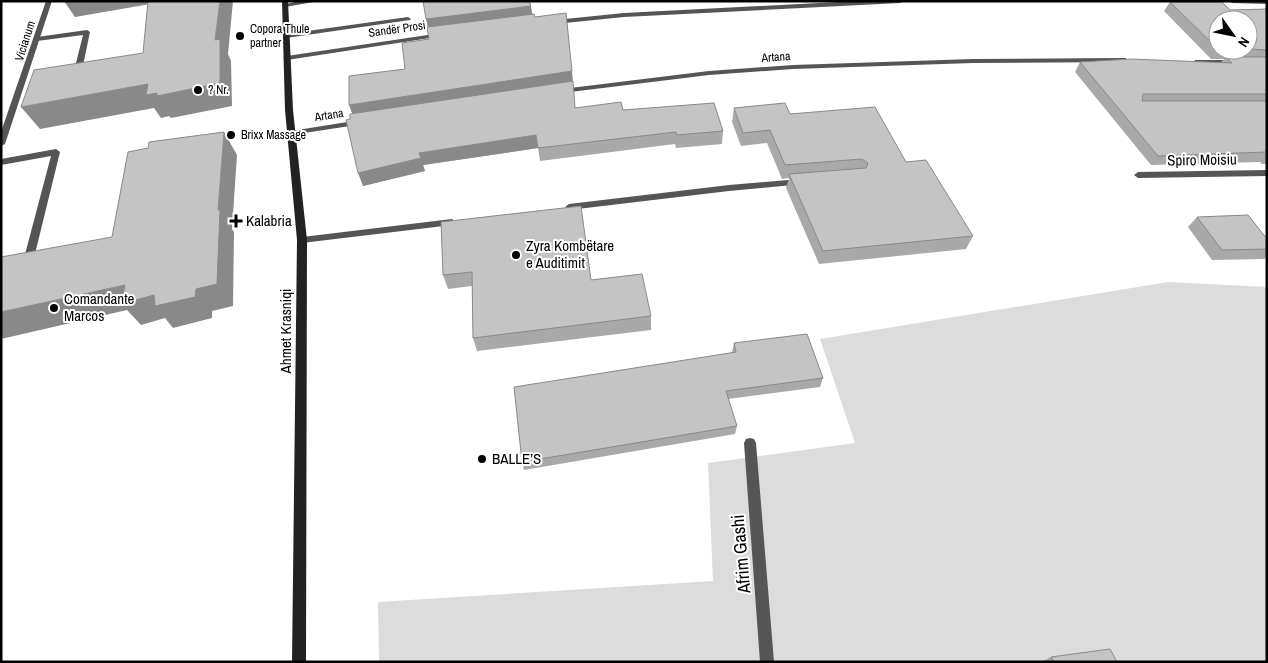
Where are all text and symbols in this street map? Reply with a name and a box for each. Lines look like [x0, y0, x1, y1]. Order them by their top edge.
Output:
north arrow [1208, 10, 1258, 60]
street label: Sandër Prosi [367, 17, 427, 41]
street label: Vicianum [11, 19, 39, 63]
place label: Copora Thule partner [250, 21, 309, 51]
marker: Copora Thule partner [234, 30, 246, 42]
text: N [1234, 34, 1254, 50]
street label: Artana [760, 48, 792, 66]
place label: ? Nr. [208, 82, 229, 98]
marker: ? Nr. [192, 84, 204, 96]
street label: Artana [312, 105, 345, 125]
place label: Brixx Massage [241, 127, 306, 143]
marker: Brixx Massage [225, 129, 237, 141]
street label: Spiro Moisiu [1167, 148, 1237, 171]
place label: Kalabria [246, 210, 292, 231]
marker: Kalabria [230, 215, 242, 227]
place label: Zyra Kombëtare e Auditimit [526, 235, 614, 273]
marker: Zyra Kombëtare e Auditimit [510, 249, 522, 261]
place label: Comandante Marcos [64, 288, 135, 326]
street label: Ahmet Krasniqi [275, 289, 296, 374]
marker: Comandante Marcos [48, 302, 60, 314]
place label: BALLE’S [492, 448, 541, 469]
marker: BALLE’S [476, 453, 488, 465]
street label: Afrim Gashi [725, 514, 756, 595]

